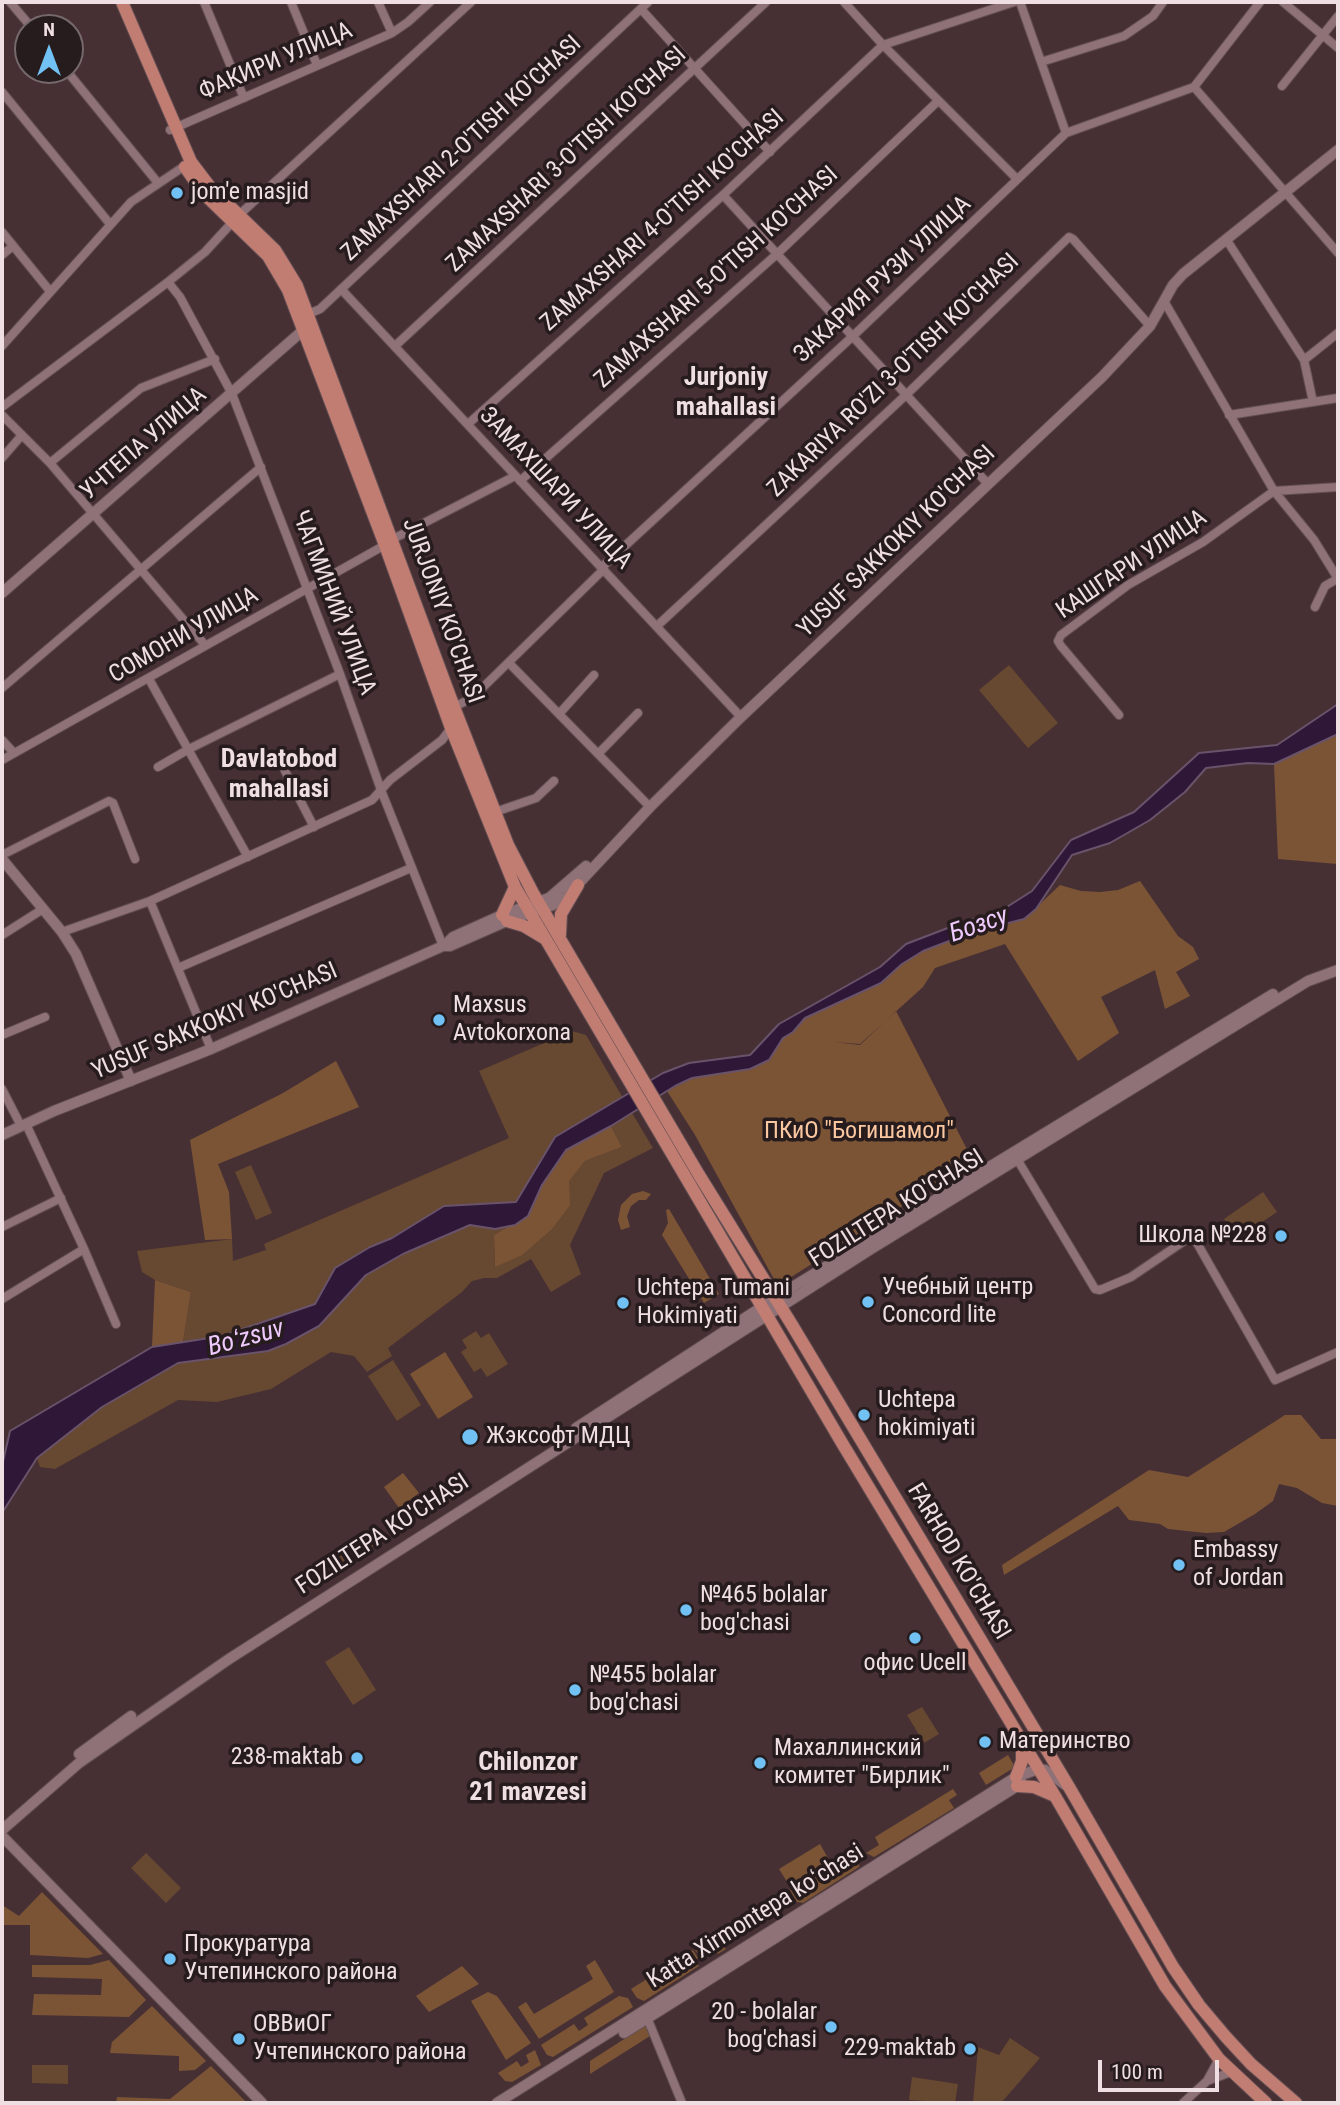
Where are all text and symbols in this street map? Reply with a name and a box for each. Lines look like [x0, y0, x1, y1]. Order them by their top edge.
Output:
north arrow [14, 14, 84, 84]
street label: ФАКИРИ УЛИЦА [195, 17, 357, 107]
text: N [43, 18, 55, 41]
street label: ZAMAXSHARI 2-O'TISH KO'CHASI [336, 30, 588, 268]
street label: ZAMAXSHARI 3-O'TISH KO'CHASI [441, 41, 693, 279]
street label: ZAMAXSHARI 4-O'TISH KO'CHASI [535, 104, 791, 338]
street label: ZAMAXSHARI 5-O'TISH KO'CHASI [589, 161, 845, 395]
place label: jom'e masjid [191, 179, 309, 207]
marker: jom'e masjid [169, 185, 185, 201]
street label: ЗАКАРИЯ РУЗИ УЛИЦА [789, 191, 977, 369]
street label: ZAKARIYA RO'ZI 3-O'TISH KO'CHASI [762, 248, 1026, 504]
district label: Jurjoniy mahallasi [676, 362, 776, 424]
street label: УЧТЕПА УЛИЦА [75, 381, 213, 507]
street label: ЗАМАХШАРИ УЛИЦА [473, 402, 637, 576]
street label: YUSUF SAKKOKIY KO'CHASI [792, 440, 1002, 644]
street label: КАШГАРИ УЛИЦА [1051, 504, 1213, 626]
street label: ЧАГМИНИЙ УЛИЦА [285, 507, 381, 699]
street label: JURJONIY KO'CHASI [395, 515, 489, 707]
street label: СОМОНИ УЛИЦА [104, 582, 264, 690]
district label: Davlatobod mahallasi [221, 744, 337, 806]
water label: Бозсу [946, 901, 1012, 951]
street label: YUSUF SAKKOKIY KO'CHASI [88, 957, 342, 1087]
place label: Maxsus Avtokorxona [453, 992, 571, 1048]
marker: Maxsus Avtokorxona [431, 1012, 447, 1028]
park label: ПКиО "Богишамол" [764, 1118, 954, 1146]
street label: FOZILTEPA KO'CHASI [804, 1144, 990, 1274]
place label: Школа №228 [1138, 1222, 1267, 1250]
marker: Школа №228 [1273, 1228, 1289, 1244]
place label: Учебный центр Concord lite [882, 1274, 1033, 1330]
place label: Uchtepa Tumani Hokimiyati [637, 1275, 790, 1331]
marker: Учебный центр Concord lite [860, 1294, 876, 1310]
marker: Uchtepa Tumani Hokimiyati [615, 1295, 631, 1311]
water label: Boʻzsuv [204, 1314, 288, 1364]
place label: Uchtepa hokimiyati [878, 1387, 975, 1443]
marker: Uchtepa hokimiyati [856, 1407, 872, 1423]
place label: Жэксофт МДЦ [486, 1423, 630, 1451]
marker: Жэксофт МДЦ [460, 1427, 480, 1447]
street label: FOZILTEPA KO'CHASI [291, 1468, 475, 1602]
street label: FARHOD KO'CHASI [900, 1479, 1016, 1645]
place label: Embassy of Jordan [1193, 1537, 1284, 1593]
marker: Embassy of Jordan [1171, 1557, 1187, 1573]
place label: №465 bolalar bog'chasi [700, 1582, 828, 1638]
marker: №465 bolalar bog'chasi [678, 1602, 694, 1618]
marker: офис Ucell [907, 1630, 923, 1646]
place label: офис Ucell [864, 1650, 966, 1678]
place label: №455 bolalar bog'chasi [589, 1662, 717, 1718]
marker: №455 bolalar bog'chasi [567, 1682, 583, 1698]
place label: Материнство [999, 1728, 1131, 1756]
marker: Материнство [977, 1734, 993, 1750]
place label: Махаллинский комитет "Бирлик" [774, 1735, 950, 1791]
place label: 238-maktab [231, 1744, 343, 1772]
district label: Chilonzor 21 mavzesi [469, 1747, 587, 1809]
marker: 238-maktab [349, 1750, 365, 1766]
marker: Махаллинский комитет "Бирлик" [752, 1755, 768, 1771]
street label: Katta Xirmontepa koʻchasi [643, 1839, 869, 1995]
place label: Прокуратура Учтепинского района [184, 1931, 398, 1987]
marker: Прокуратура Учтепинского района [162, 1951, 178, 1967]
place label: 20 - bolalar bog'chasi [711, 1999, 817, 2055]
place label: ОВВиОГ Учтепинского района [253, 2011, 467, 2067]
marker: 20 - bolalar bog'chasi [823, 2019, 839, 2035]
marker: ОВВиОГ Учтепинского района [231, 2031, 247, 2047]
place label: 229-maktab [844, 2035, 956, 2063]
marker: 229-maktab [962, 2041, 978, 2057]
scale bar [1102, 2046, 1223, 2090]
text: 100 m [1111, 2060, 1163, 2084]

